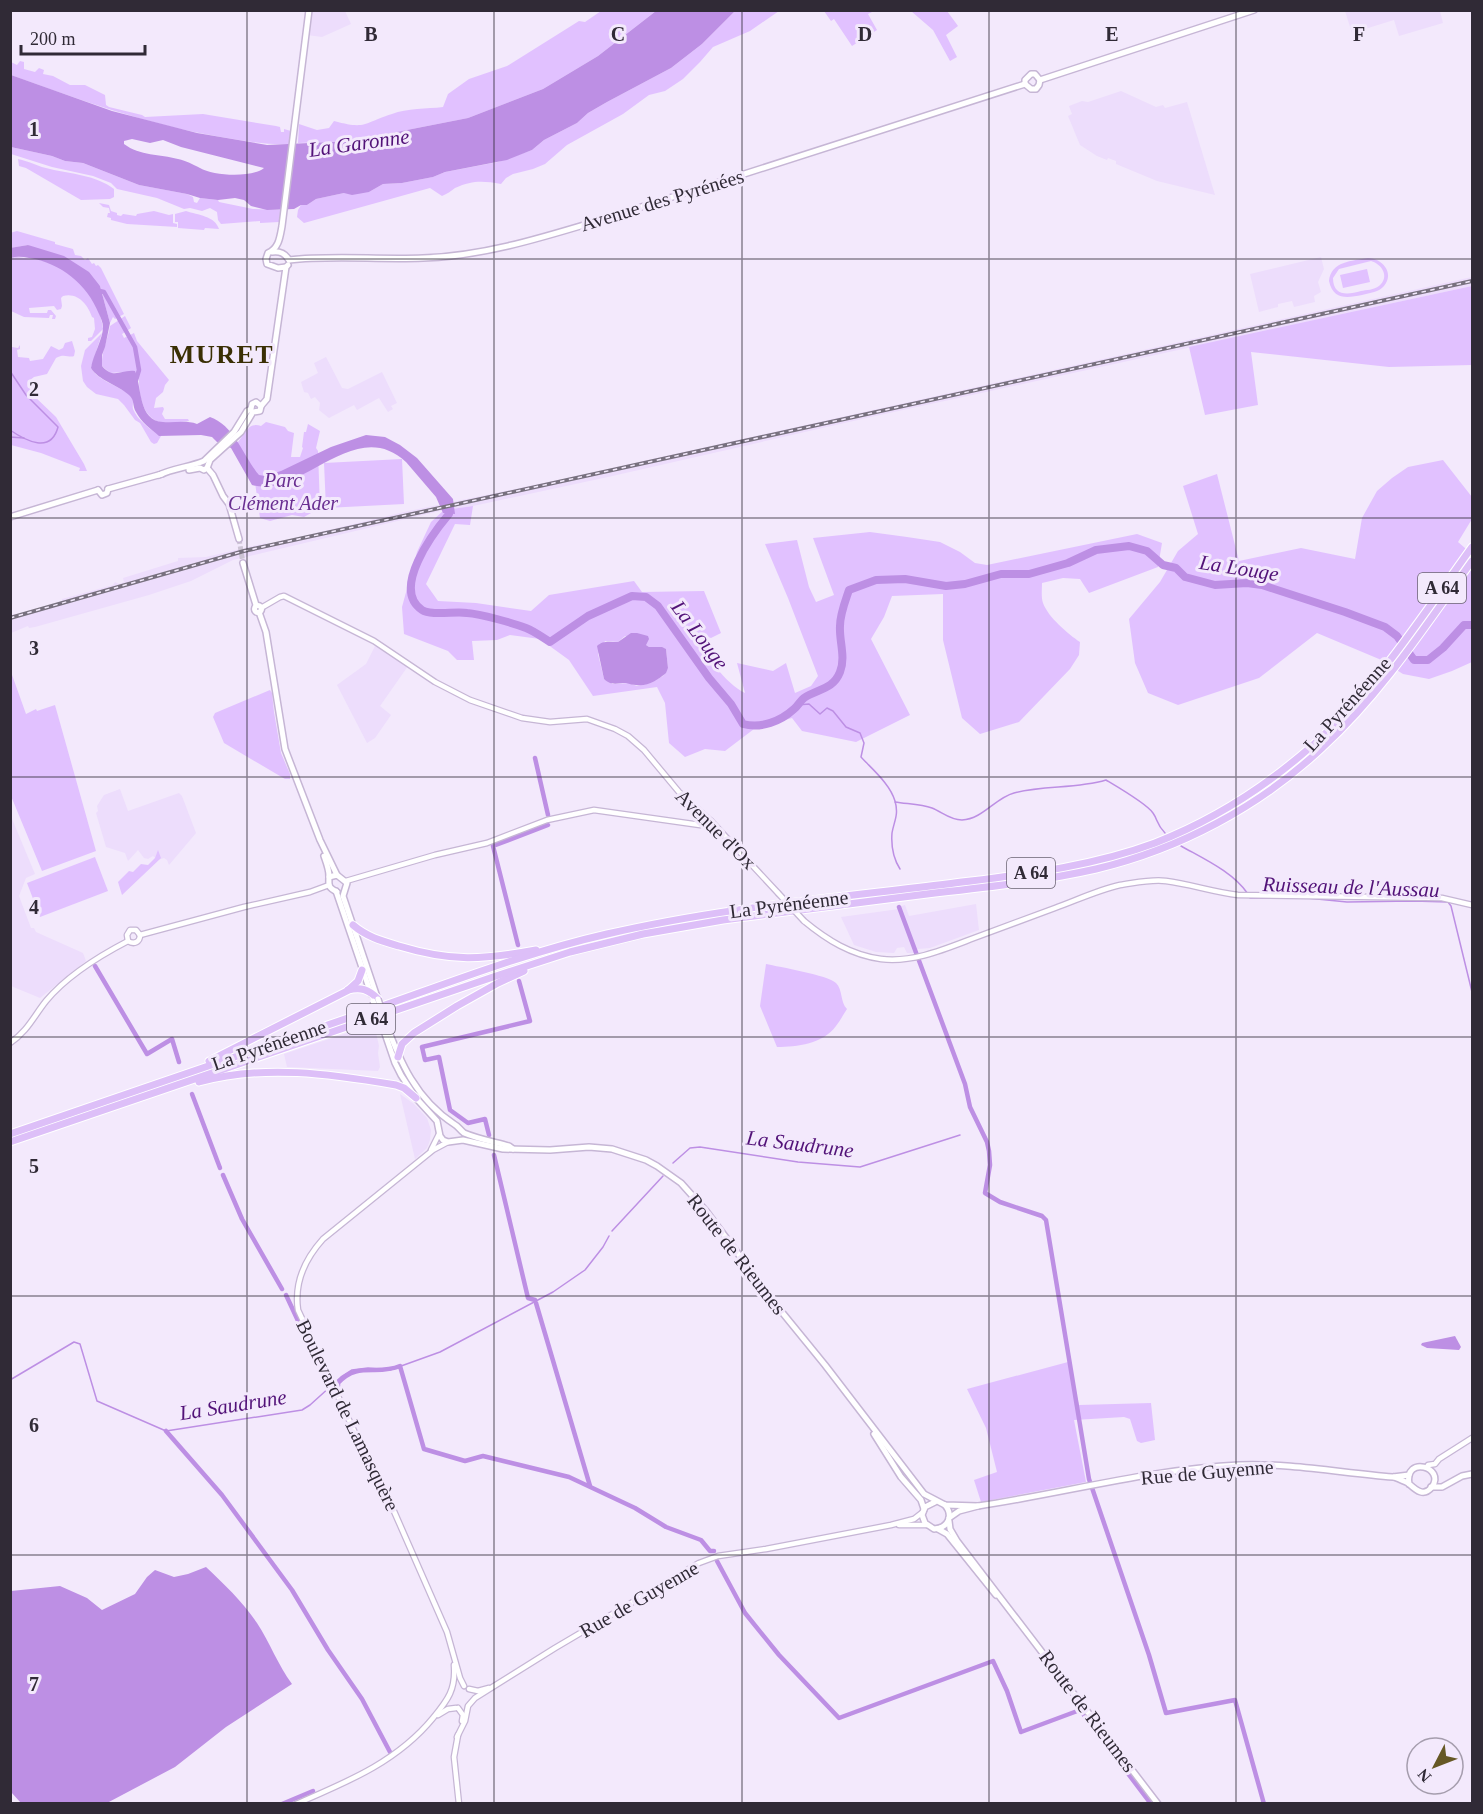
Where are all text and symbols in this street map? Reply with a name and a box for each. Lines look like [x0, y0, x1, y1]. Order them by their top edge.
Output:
scale bar [21, 18, 146, 56]
text: B [364, 23, 378, 45]
text: C [611, 23, 625, 45]
text: D [858, 23, 872, 45]
text: E [1105, 23, 1119, 45]
text: F [1353, 23, 1365, 45]
text: 200 m [30, 29, 76, 49]
text: 1 [29, 118, 39, 140]
water label: La Garonne [306, 124, 411, 162]
street label: Avenue des Pyrénées [578, 165, 747, 236]
district label: MURET [170, 340, 274, 369]
text: 2 [29, 378, 39, 400]
park label: Parc Clément Ader [228, 469, 338, 514]
water label: La Louge [1197, 550, 1280, 586]
road number: A 64 [1418, 573, 1466, 603]
water label: La Louge [666, 595, 734, 674]
text: 3 [29, 637, 39, 659]
street label: La Pyrénéenne [1299, 652, 1396, 756]
street label: Avenue d'Ox [672, 785, 760, 873]
road number: A 64 [1007, 858, 1055, 888]
water label: Ruisseau de l'Aussau [1261, 872, 1440, 902]
street label: La Pyrénéenne [728, 886, 850, 923]
text: 4 [29, 896, 39, 918]
road number: A 64 [347, 1004, 395, 1034]
street label: La Pyrénéenne [209, 1015, 329, 1076]
water label: La Saudrune [744, 1125, 855, 1162]
text: 5 [29, 1155, 39, 1177]
street label: Route de Rieumes [683, 1189, 791, 1319]
street label: Boulevard de Lamasquère [291, 1316, 404, 1515]
water label: La Saudrune [177, 1385, 288, 1425]
text: 6 [29, 1414, 39, 1436]
street label: Rue de Guyenne [1140, 1455, 1275, 1490]
street label: Rue de Guyenne [576, 1556, 703, 1643]
street label: Route de Rieumes [1035, 1646, 1141, 1776]
text: 7 [29, 1673, 39, 1695]
north arrow [1405, 1736, 1465, 1796]
text: N [1414, 1765, 1434, 1786]

